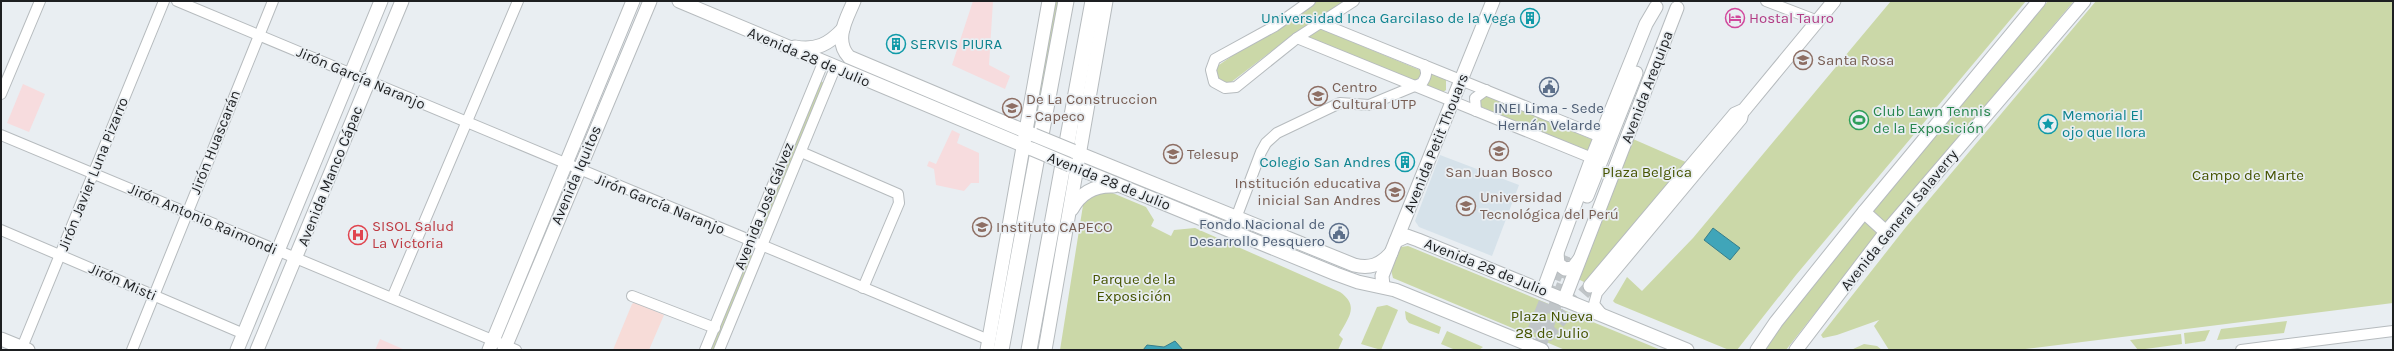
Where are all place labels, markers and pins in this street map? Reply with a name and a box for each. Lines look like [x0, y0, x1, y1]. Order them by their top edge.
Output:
building icon: Universidad Inca Garcilaso de la Vega [1519, 7, 1541, 29]
hotel icon: Hostal Tauro [1724, 7, 1746, 29]
place label: Universidad Inca Garcilaso de la Vega [1261, 9, 1516, 27]
place label: Hostal Tauro [1749, 9, 1834, 27]
building icon: SERVIS PIURA [885, 33, 907, 55]
place label: SERVIS PIURA [910, 35, 1002, 53]
school or university icon: Santa Rosa [1792, 49, 1814, 71]
place label: Santa Rosa [1817, 51, 1894, 69]
public building icon: INEI Lima - Sede Hernán Velarde [1538, 76, 1560, 98]
place label: Centro Cultural UTP [1332, 78, 1416, 113]
school or university icon: Centro Cultural UTP [1307, 85, 1329, 107]
place label: De La Construccion - Capeco [1026, 90, 1158, 125]
school or university icon: De La Construccion - Capeco [1001, 97, 1023, 119]
place label: INEI Lima - Sede Hernán Velarde [1494, 99, 1604, 134]
place label: Club Lawn Tennis de la Exposición [1873, 102, 1991, 137]
place label: Memorial El ojo que llora [2062, 106, 2146, 141]
sports icon: Club Lawn Tennis de la Exposición [1848, 109, 1870, 131]
place icon: Memorial El ojo que llora [2037, 113, 2059, 135]
school or university icon: San Juan Bosco [1488, 140, 1510, 162]
school or university icon: Telesup [1162, 143, 1184, 165]
place label: Telesup [1187, 145, 1239, 163]
building icon: Colegio San Andres [1394, 151, 1416, 173]
place label: Colegio San Andres [1260, 153, 1391, 171]
place label: San Juan Bosco [1445, 163, 1553, 181]
place label: Institución educativa inicial San Andres [1234, 174, 1381, 209]
school or university icon: Institución educativa inicial San Andres [1384, 181, 1406, 203]
place label: Universidad Tecnológica del Perú [1480, 188, 1619, 223]
school or university icon: Universidad Tecnológica del Perú [1455, 195, 1477, 217]
place label: Fondo Nacional de Desarrollo Pesquero [1189, 215, 1325, 250]
school or university icon: Instituto CAPECO [971, 216, 993, 238]
place label: SISOL Salud La Victoria [372, 217, 454, 252]
place label: Instituto CAPECO [996, 218, 1113, 236]
public building icon: Fondo Nacional de Desarrollo Pesquero [1328, 222, 1350, 244]
hospital icon: SISOL Salud La Victoria [347, 224, 369, 246]

